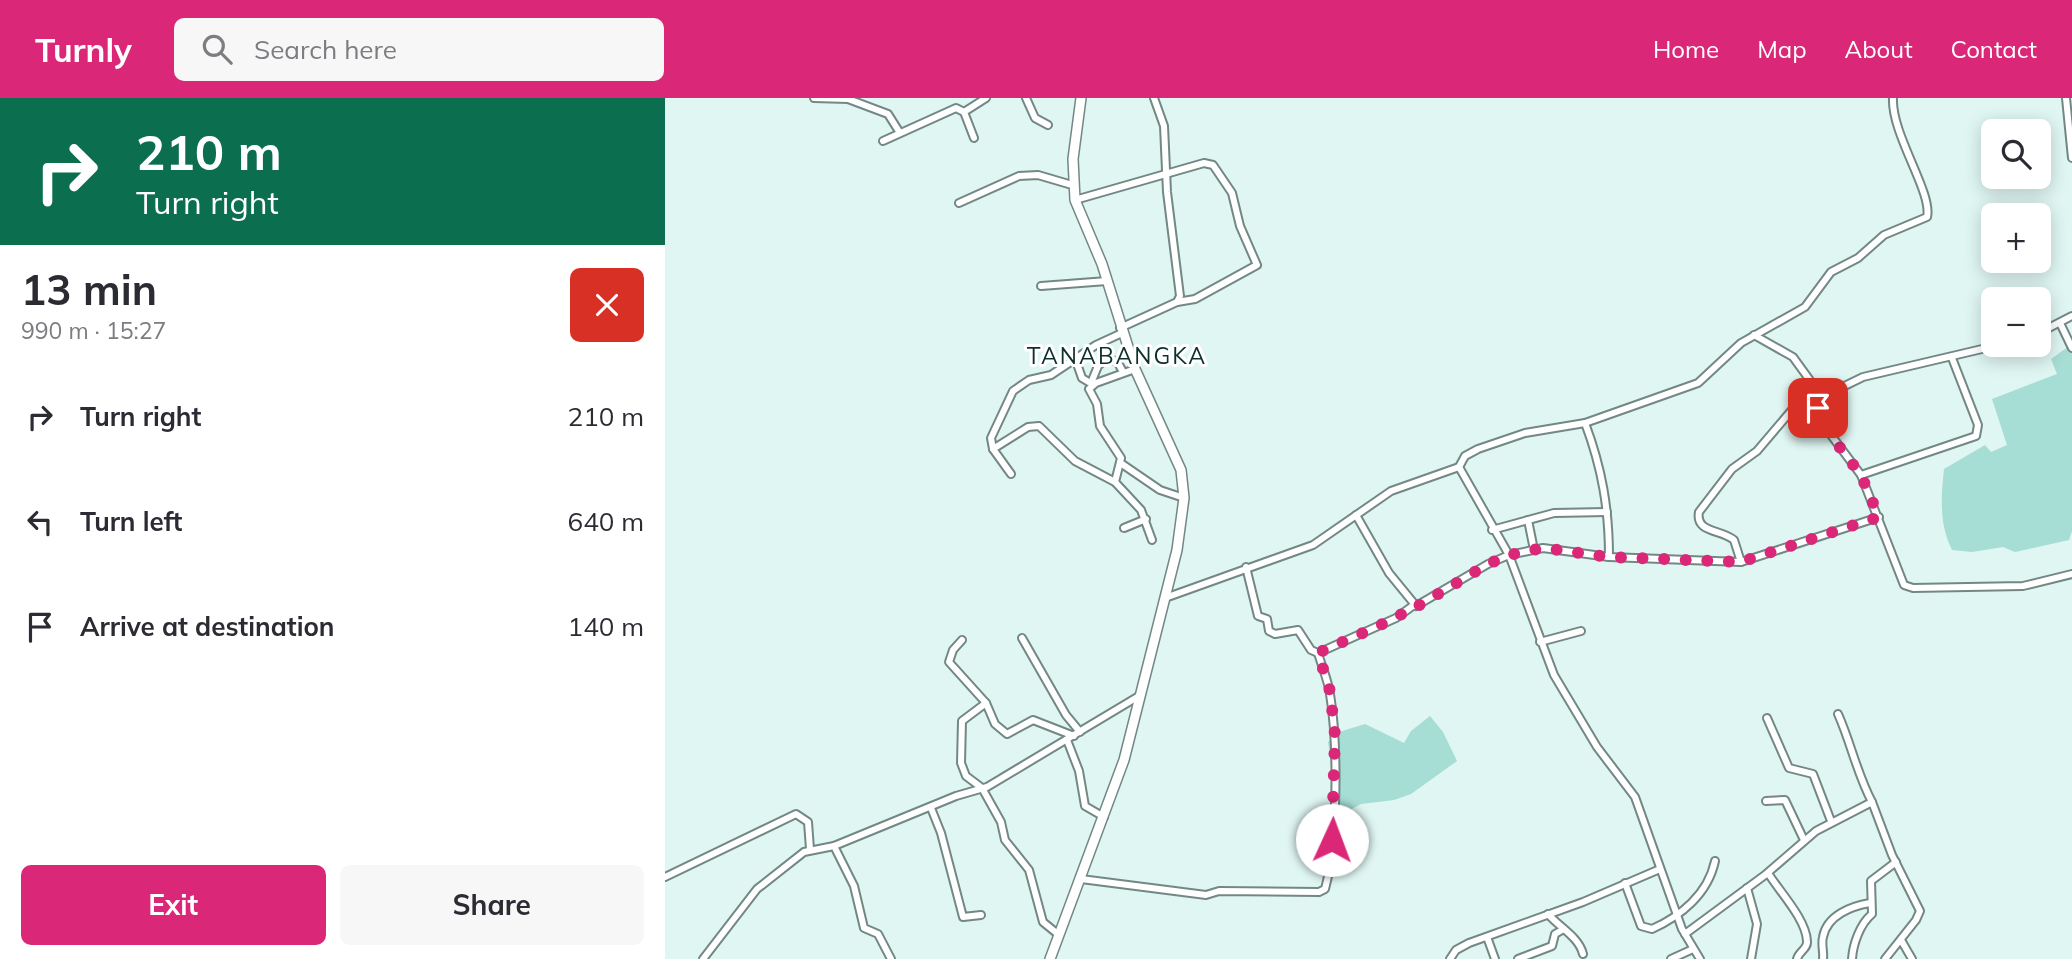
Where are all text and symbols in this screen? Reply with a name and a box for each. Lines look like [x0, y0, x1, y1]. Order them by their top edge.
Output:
search box [174, 18, 664, 81]
text: Turnly [35, 29, 132, 70]
icon: search [198, 30, 236, 68]
text: Search here [254, 33, 397, 66]
text: Home [1653, 34, 1719, 64]
text: Map [1757, 34, 1807, 64]
text: About [1845, 34, 1913, 64]
text: Contact [1951, 34, 2037, 64]
map controls [1981, 119, 2051, 357]
button: search [1981, 119, 2051, 189]
text: 210 m [136, 121, 282, 182]
icon: right [21, 126, 112, 217]
text: Turn right [136, 182, 279, 222]
button: + [1981, 203, 2051, 273]
text: 13 min [21, 263, 157, 316]
button: close [570, 268, 644, 342]
button: − [1981, 287, 2051, 357]
text: 990 m · 15:27 [21, 316, 166, 345]
district label: TANABANGKA [1027, 341, 1207, 370]
pin [1788, 378, 1848, 438]
icon: arrive [1799, 389, 1837, 427]
icon: right [21, 398, 59, 436]
text: Turn right [80, 400, 201, 433]
text: 210 m [568, 400, 644, 433]
icon: left [21, 503, 59, 541]
text: Turn left [80, 505, 182, 538]
text: 640 m [568, 505, 644, 538]
icon: arrive [21, 608, 59, 646]
text: Arrive at destination [80, 610, 335, 643]
text: 140 m [568, 610, 644, 643]
position arrow [1295, 803, 1369, 877]
button: Exit [21, 865, 326, 945]
button: Share [340, 865, 644, 945]

